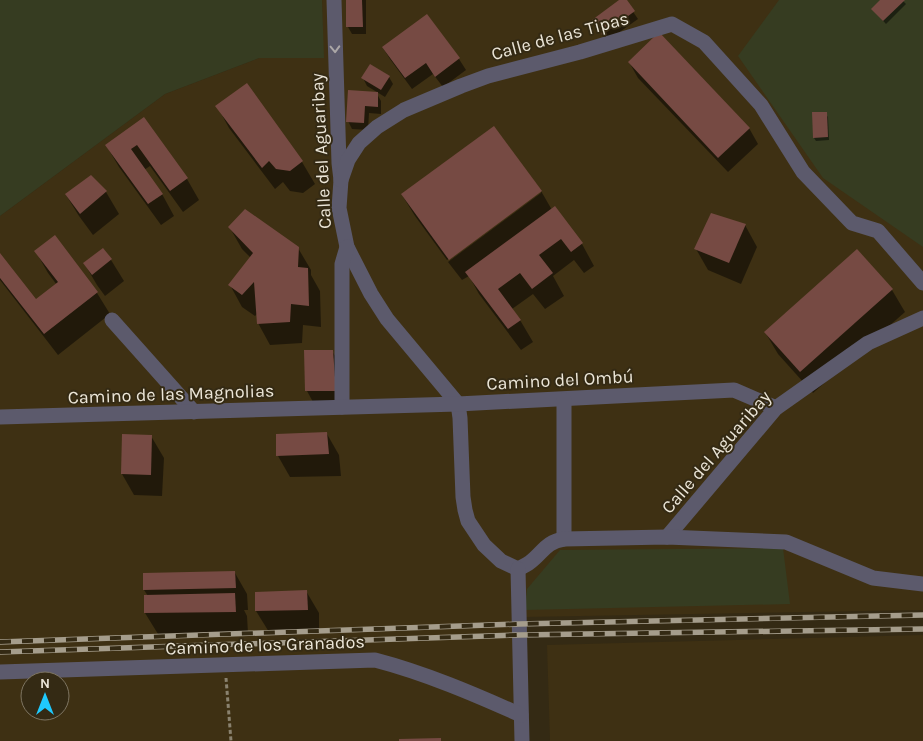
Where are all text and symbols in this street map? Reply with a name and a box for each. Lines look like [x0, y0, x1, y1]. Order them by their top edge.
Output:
street label: Calle de las Tipas [489, 7, 631, 65]
one-way arrow [330, 45, 341, 53]
street label: Calle del Aguaribay [306, 72, 336, 229]
street label: Camino del Ombú [486, 365, 634, 395]
street label: Camino de las Magnolias [67, 379, 275, 409]
street label: Calle del Aguaribay [657, 385, 776, 518]
street label: Camino de los Granados [165, 631, 365, 659]
north arrow [20, 671, 70, 721]
text: N [40, 675, 50, 692]

